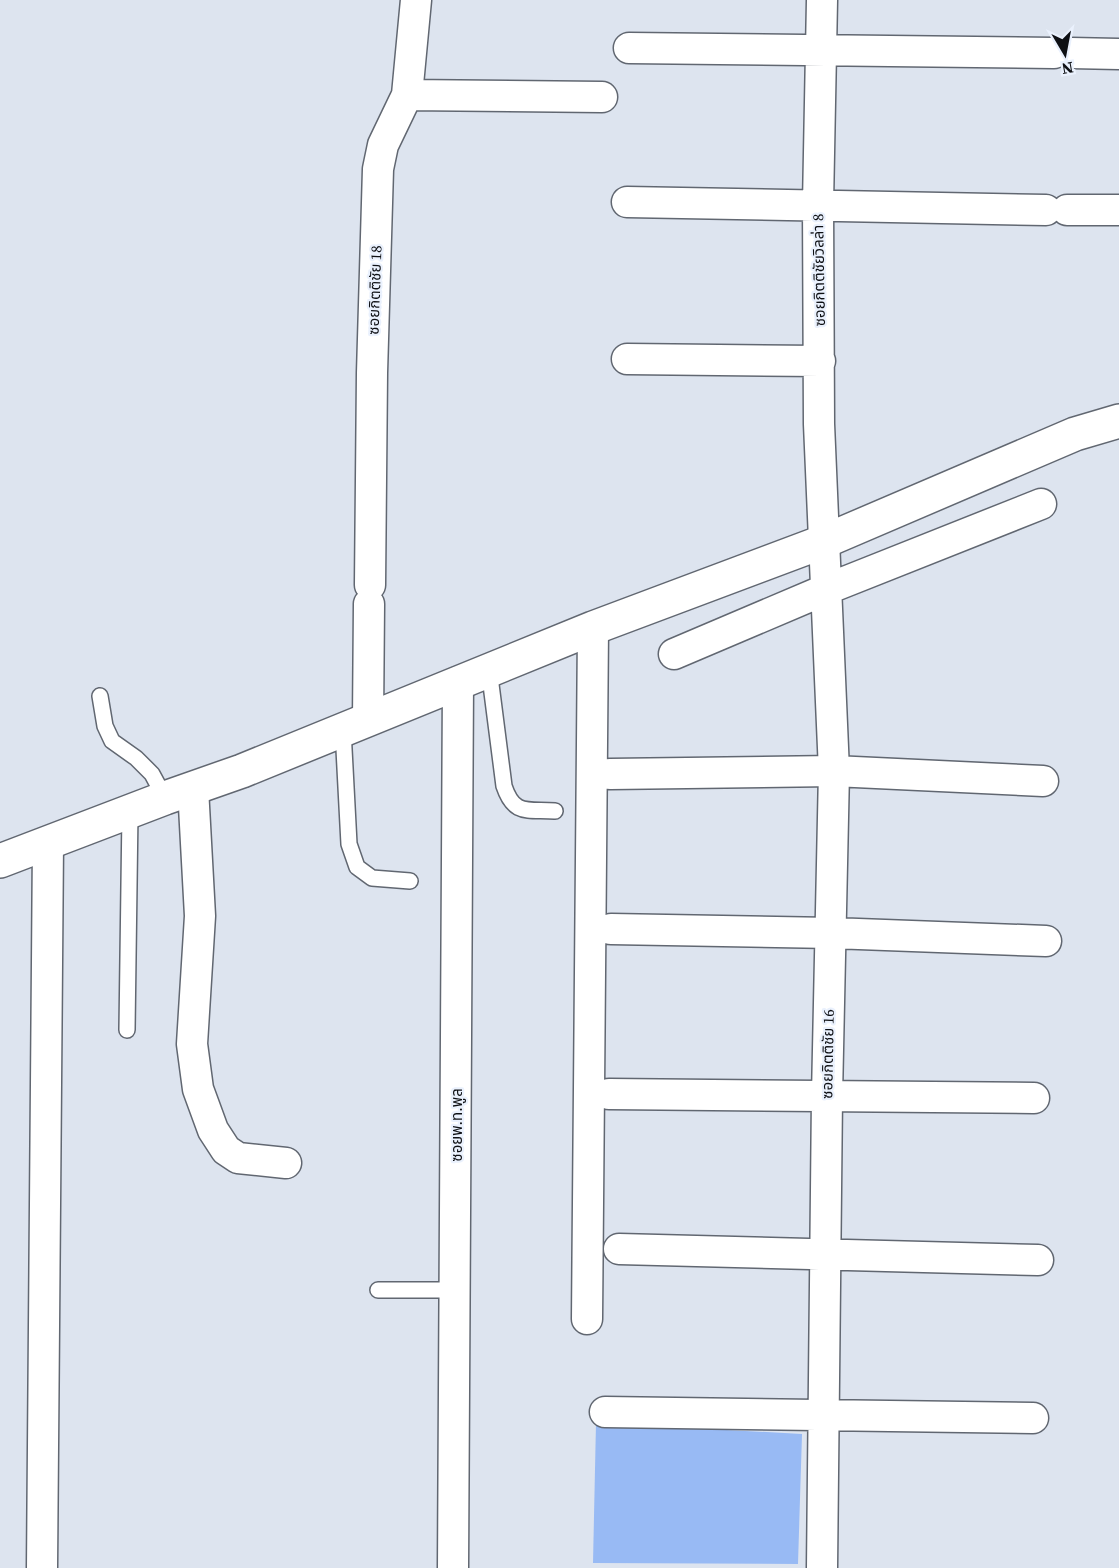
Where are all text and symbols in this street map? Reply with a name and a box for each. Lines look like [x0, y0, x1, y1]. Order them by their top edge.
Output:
north arrow [1035, 24, 1095, 84]
text: N [1060, 57, 1075, 81]
street label: ซอยกิตติชัยวิลล่า 8 [807, 213, 830, 327]
street label: ซอยกิตติชัย 18 [362, 245, 387, 335]
street label: ซอยกิตติชัย 16 [816, 1009, 839, 1099]
street label: ซอยพ.ท.พูล [446, 1088, 467, 1162]

